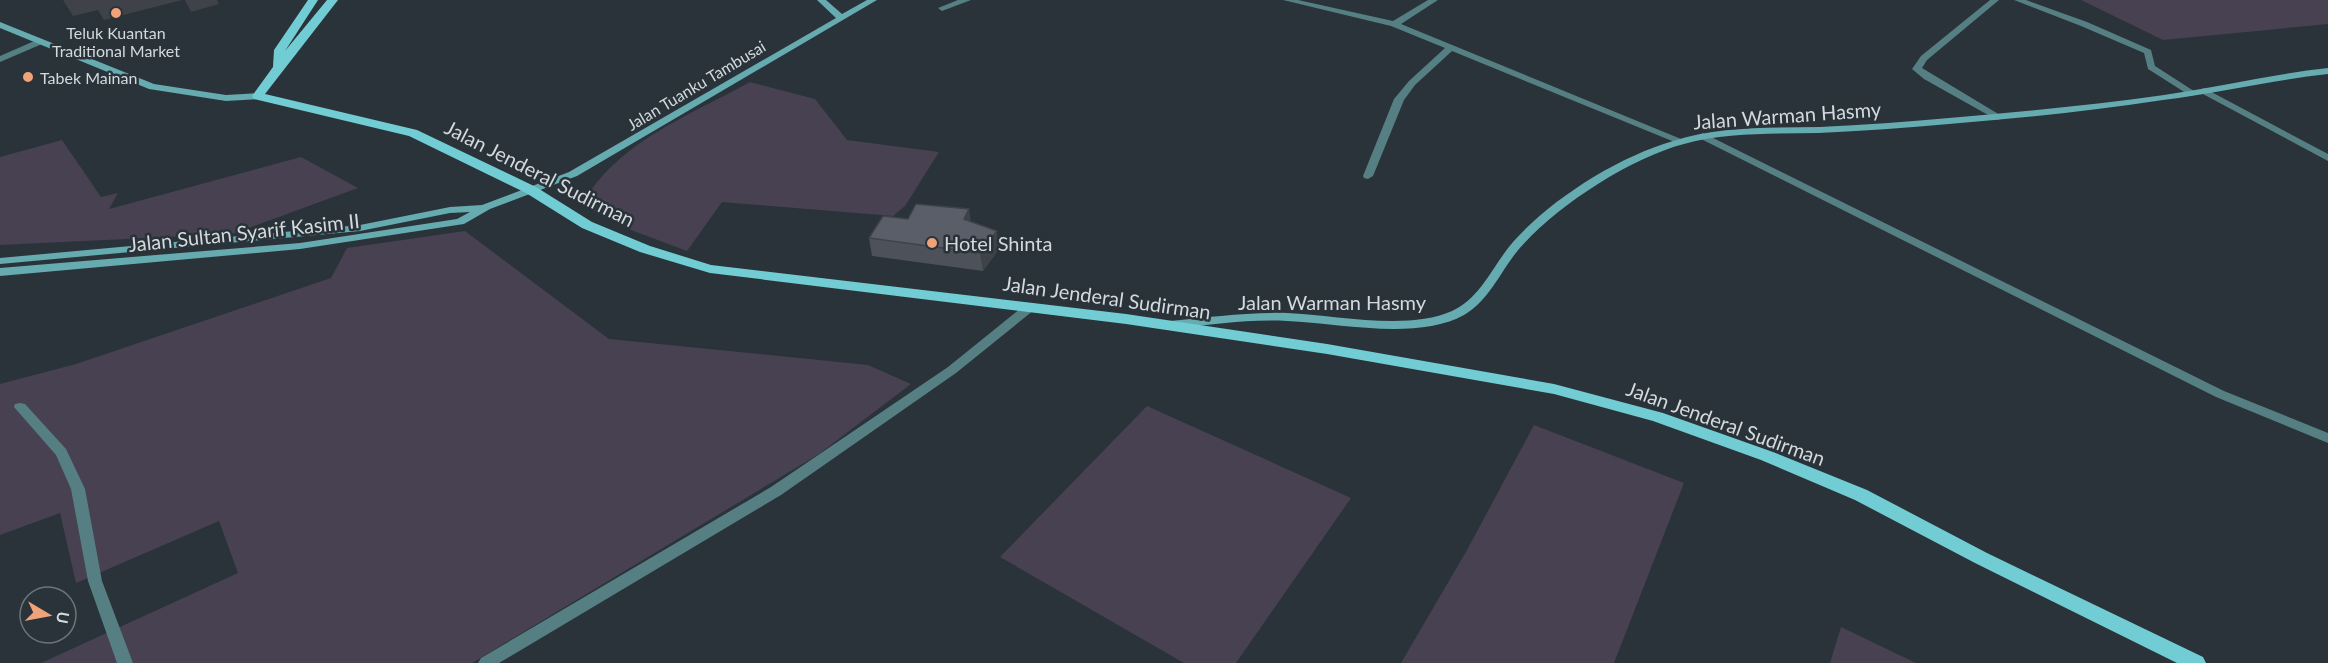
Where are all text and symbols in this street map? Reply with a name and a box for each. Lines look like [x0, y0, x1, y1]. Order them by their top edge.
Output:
marker: Teluk Kuantan Traditional Market [109, 6, 123, 20]
place label: Teluk Kuantan Traditional Market [52, 23, 180, 60]
street label: Jalan Tuanku Tambusai [623, 36, 769, 134]
place label: Tabek Mainan [40, 68, 137, 87]
marker: Tabek Mainan [21, 70, 35, 84]
street label: Jalan Warman Hasmy [1692, 96, 1882, 134]
street label: Jalan Jenderal Sudirman [441, 115, 639, 231]
street label: Jalan Sultan Syarif Kasim II [127, 208, 361, 256]
place label: Hotel Shinta [944, 231, 1052, 255]
marker: Hotel Shinta [925, 236, 939, 250]
street label: Jalan Jenderal Sudirman [1002, 271, 1212, 323]
street label: Jalan Warman Hasmy [1238, 290, 1427, 314]
street label: Jalan Jenderal Sudirman [1623, 376, 1829, 470]
north arrow [18, 585, 78, 645]
text: U [53, 610, 74, 625]

